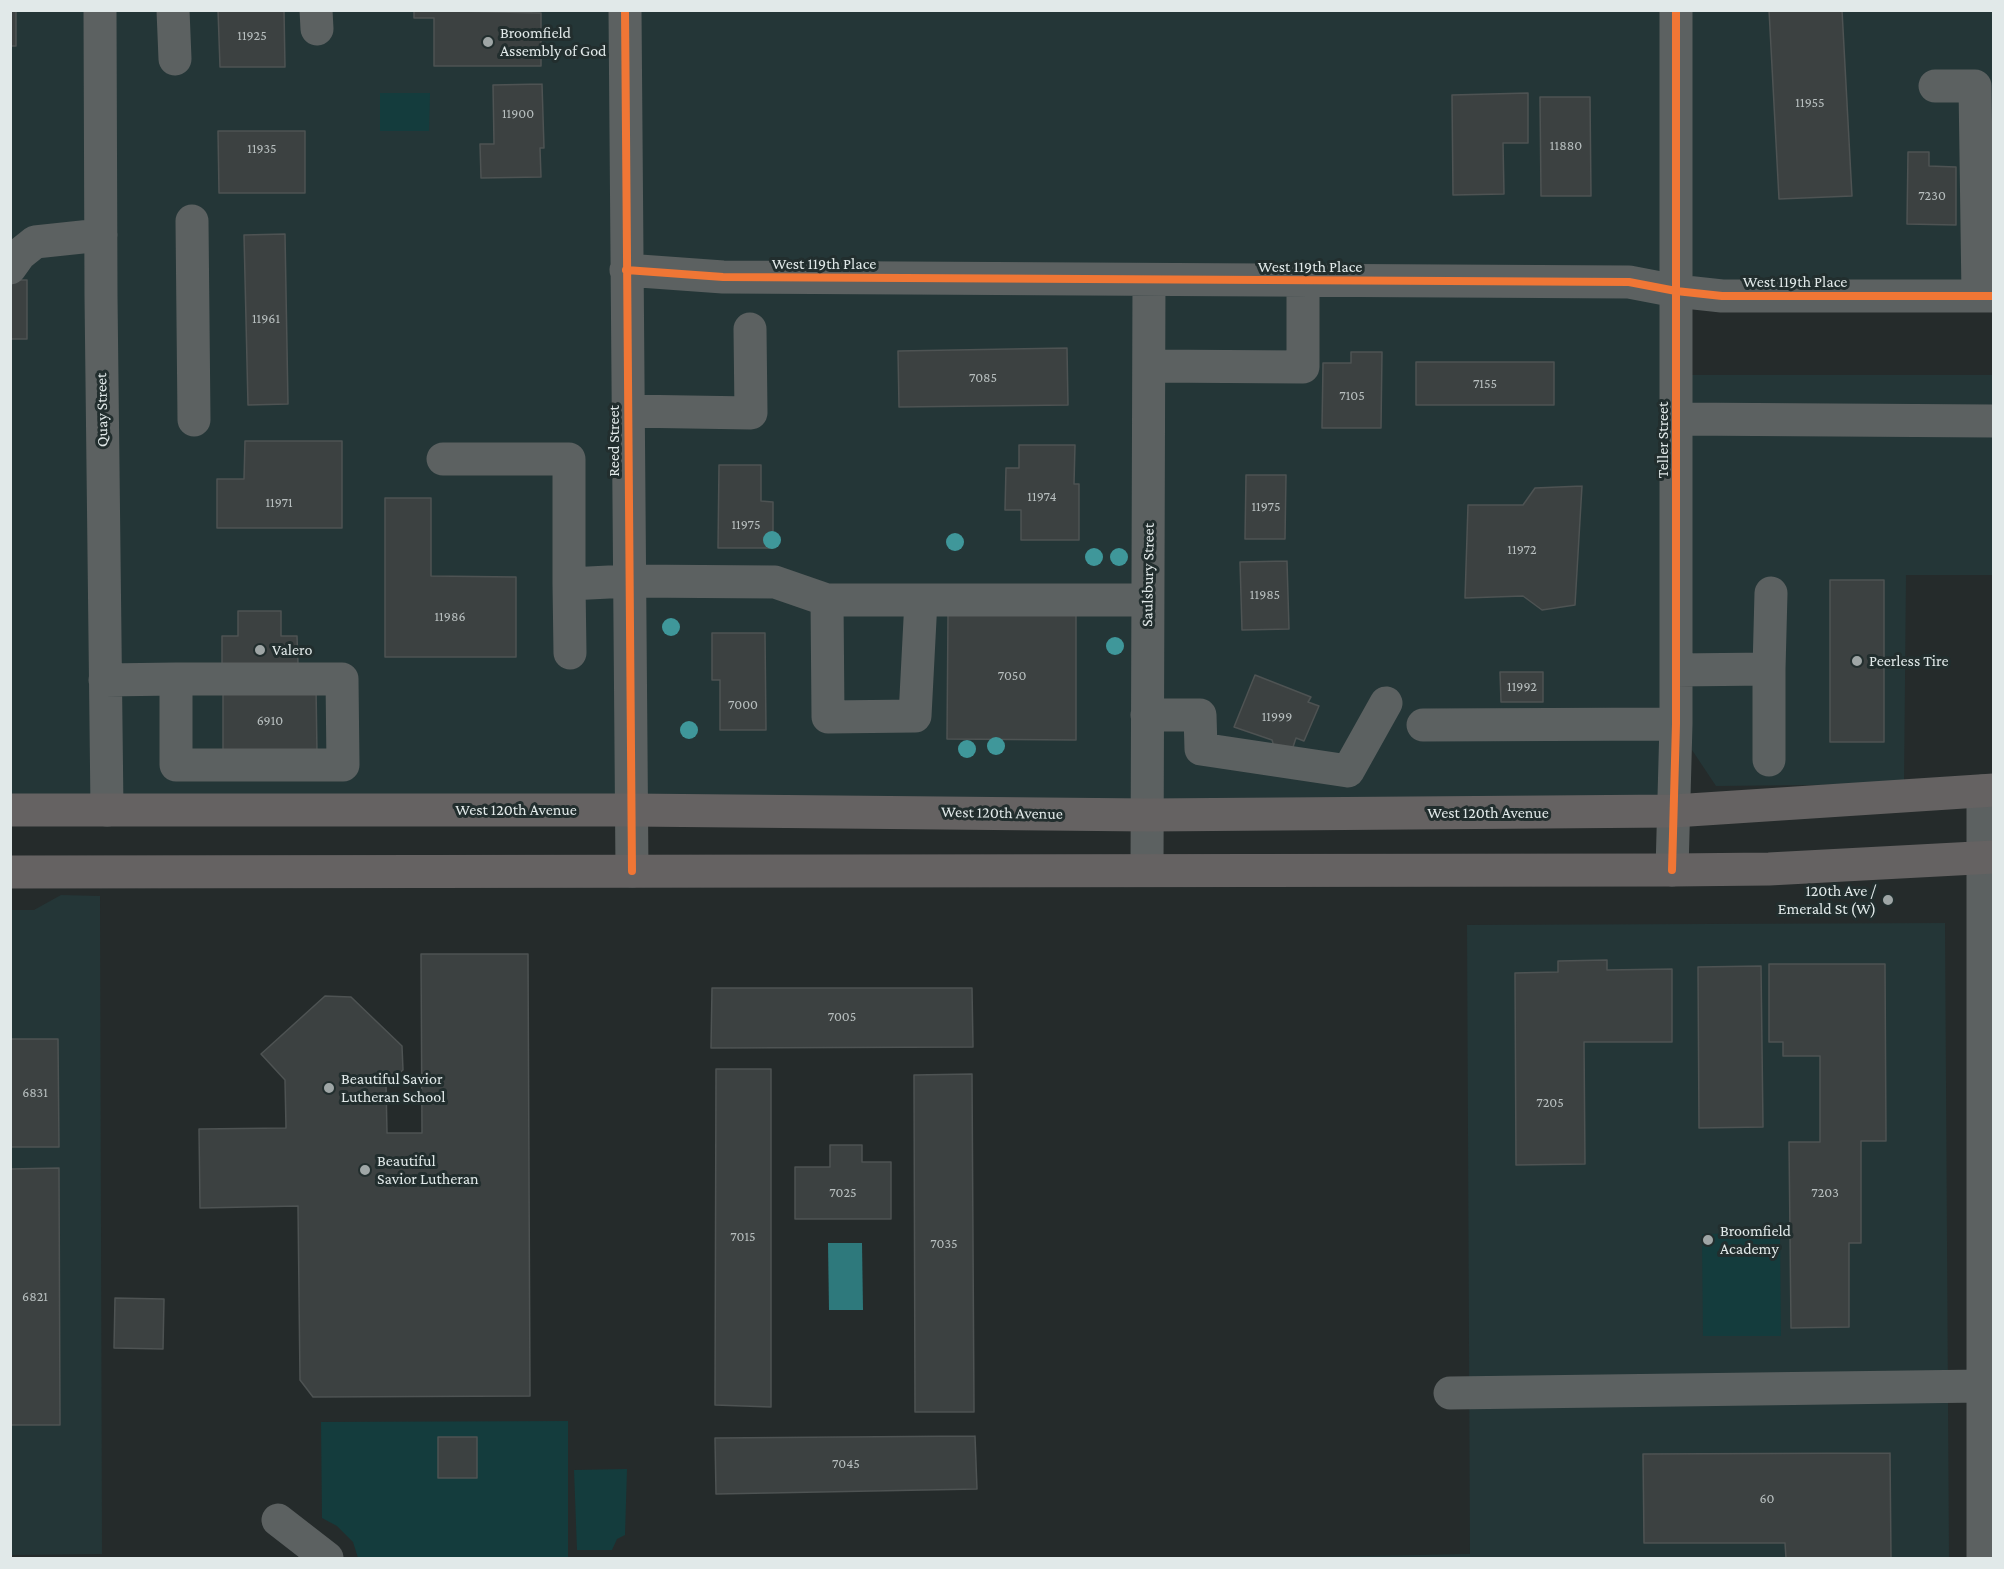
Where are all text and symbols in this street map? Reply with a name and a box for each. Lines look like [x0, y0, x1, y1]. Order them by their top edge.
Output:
place label: Broomfield Assembly of God [500, 23, 606, 61]
house number: 11925 [237, 28, 267, 44]
marker: Broomfield Assembly of God [481, 35, 495, 49]
house number: 11955 [1795, 95, 1825, 111]
house number: 11900 [502, 106, 534, 122]
house number: 11880 [1550, 138, 1582, 154]
house number: 11935 [247, 141, 277, 157]
house number: 7230 [1918, 188, 1946, 204]
street label: West 119th Place [772, 254, 876, 274]
street label: West 119th Place [1258, 257, 1362, 277]
street label: West 119th Place [1743, 272, 1847, 292]
house number: 11961 [252, 311, 280, 327]
house number: 7085 [969, 370, 997, 386]
street label: Quay Street [92, 373, 112, 447]
house number: 7155 [1473, 376, 1497, 392]
house number: 7105 [1339, 388, 1365, 404]
street label: Teller Street [1653, 402, 1673, 478]
street label: Reed Street [604, 405, 624, 477]
house number: 11974 [1027, 489, 1057, 505]
house number: 11971 [265, 495, 293, 511]
house number: 11975 [1251, 499, 1281, 515]
house number: 11975 [731, 517, 761, 533]
street label: Saulsbury Street [1137, 523, 1159, 627]
house number: 11972 [1507, 542, 1537, 558]
house number: 11985 [1250, 587, 1280, 603]
house number: 11986 [434, 609, 466, 625]
place label: Valero [272, 640, 312, 660]
marker: Valero [253, 643, 267, 657]
place label: Peerless Tire [1869, 651, 1948, 671]
marker: Peerless Tire [1850, 654, 1864, 668]
house number: 7050 [998, 668, 1026, 684]
house number: 11992 [1507, 679, 1537, 695]
house number: 7000 [728, 697, 758, 713]
house number: 11999 [1262, 709, 1292, 725]
house number: 6910 [257, 713, 283, 729]
street label: West 120th Avenue [455, 800, 577, 820]
street label: West 120th Avenue [941, 802, 1063, 824]
street label: West 120th Avenue [1427, 803, 1549, 823]
place label: 120th Ave / Emerald St (W) [1778, 881, 1876, 919]
marker: 120th Ave / Emerald St (W) [1881, 893, 1895, 907]
house number: 7005 [828, 1009, 856, 1025]
place label: Beautiful Savior Lutheran School [341, 1069, 445, 1107]
marker: Beautiful Savior Lutheran School [322, 1081, 336, 1095]
house number: 6831 [22, 1085, 48, 1101]
house number: 7205 [1536, 1095, 1564, 1111]
place label: Beautiful Savior Lutheran [377, 1151, 479, 1189]
marker: Beautiful Savior Lutheran [358, 1163, 372, 1177]
house number: 7025 [829, 1185, 857, 1201]
house number: 7203 [1811, 1185, 1839, 1201]
place label: Broomfield Academy [1720, 1221, 1791, 1259]
house number: 7015 [730, 1229, 756, 1245]
marker: Broomfield Academy [1701, 1233, 1715, 1247]
house number: 7035 [930, 1236, 958, 1252]
house number: 6821 [22, 1289, 48, 1305]
house number: 7045 [832, 1456, 860, 1472]
house number: 60 [1759, 1491, 1775, 1507]

